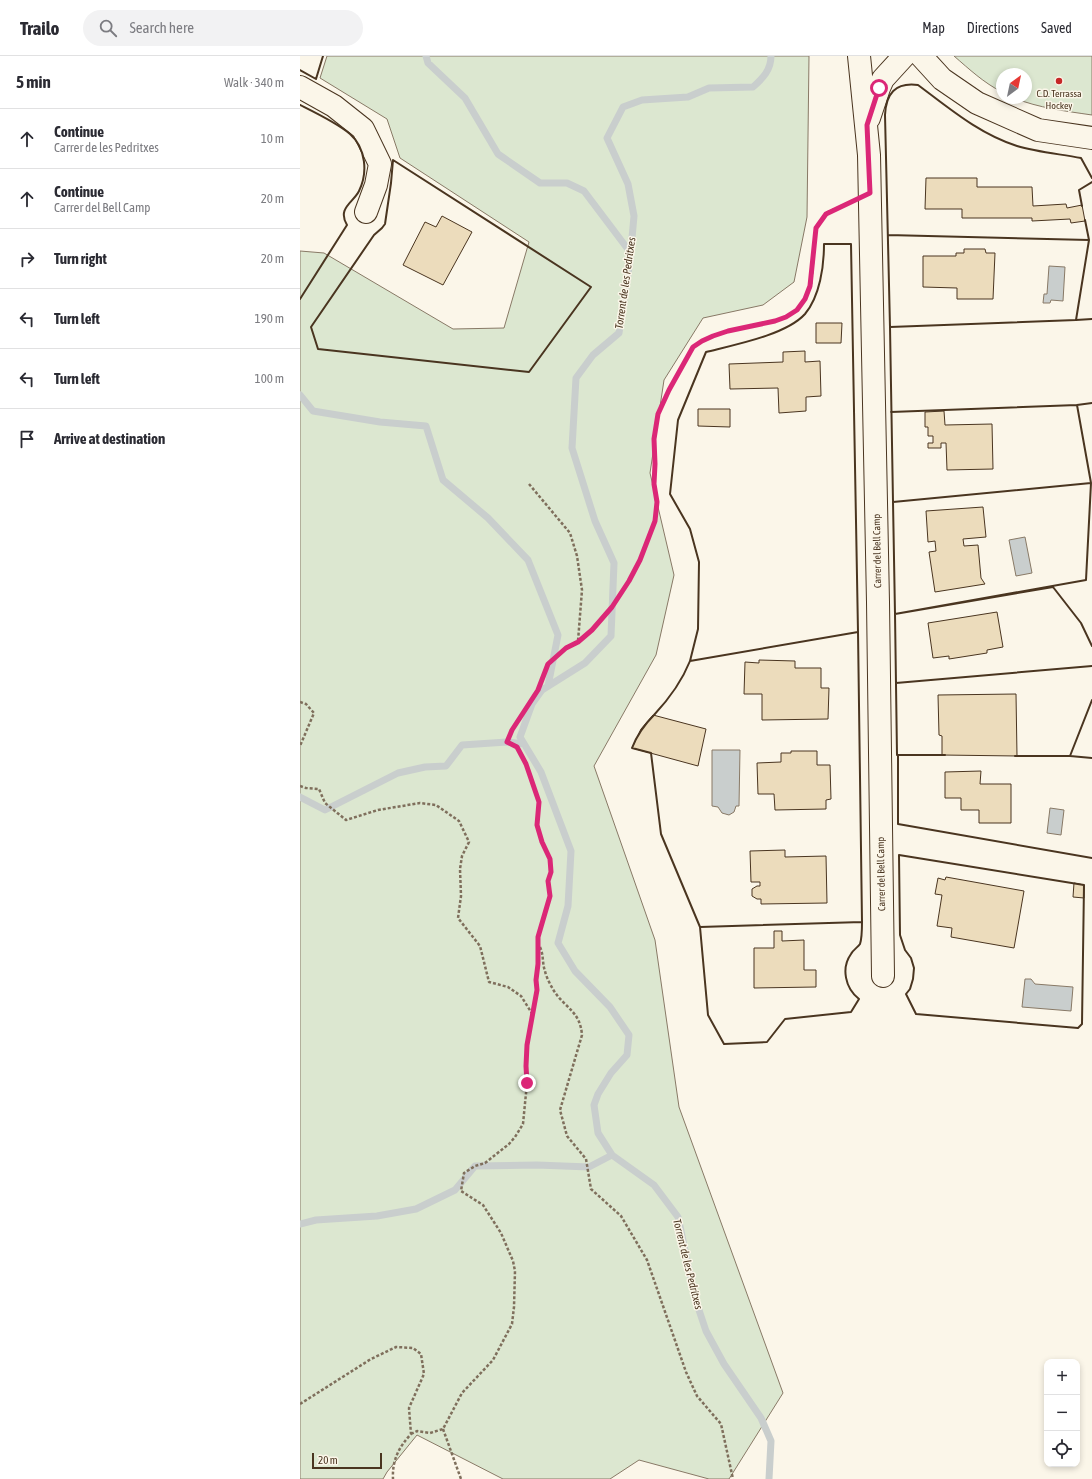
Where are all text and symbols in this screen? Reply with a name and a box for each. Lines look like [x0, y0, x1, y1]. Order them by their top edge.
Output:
search box [83, 10, 363, 46]
text: Trailo [20, 17, 59, 39]
icon: search [97, 17, 119, 39]
text: Search here [129, 19, 194, 36]
text: Map [922, 20, 945, 36]
text: Directions [967, 20, 1019, 36]
text: Saved [1041, 20, 1072, 36]
north arrow [996, 68, 1032, 104]
text: 5 min [16, 72, 51, 92]
text: Walk · 340 m [224, 75, 284, 90]
marker: C.D. Terrassa Hockey [1054, 76, 1064, 86]
route start [870, 79, 888, 97]
place label: C.D. Terrassa Hockey [1036, 88, 1082, 111]
text: Continue [54, 123, 104, 140]
icon: ahead [16, 128, 38, 150]
text: 10 m [261, 131, 284, 146]
text: Carrer de les Pedritxes [54, 140, 159, 155]
text: Continue [54, 183, 104, 200]
icon: ahead [16, 188, 38, 210]
text: 20 m [261, 191, 284, 206]
text: Carrer del Bell Camp [54, 200, 151, 215]
water label: Torrent de les Pedritxes [613, 236, 637, 330]
icon: right [16, 248, 38, 270]
text: Turn right [54, 250, 107, 267]
text: 20 m [261, 251, 284, 266]
icon: left [16, 308, 38, 330]
text: Turn left [54, 310, 100, 327]
text: 190 m [255, 311, 284, 326]
icon: left [16, 368, 38, 390]
text: Turn left [54, 370, 100, 387]
text: 100 m [255, 371, 284, 386]
icon: arrive [16, 428, 38, 450]
text: Arrive at destination [54, 430, 165, 447]
street label: Carrer del Bell Camp [871, 514, 883, 588]
street label: Carrer del Bell Camp [875, 837, 887, 911]
route end [518, 1074, 536, 1092]
water label: Torrent de les Pedritxes [671, 1218, 705, 1311]
map controls [1044, 1359, 1080, 1467]
button: + [1044, 1359, 1080, 1395]
button: − [1044, 1395, 1080, 1431]
button: locate [1044, 1431, 1080, 1467]
scale bar [312, 1451, 382, 1470]
text: 20 m [318, 1454, 338, 1466]

